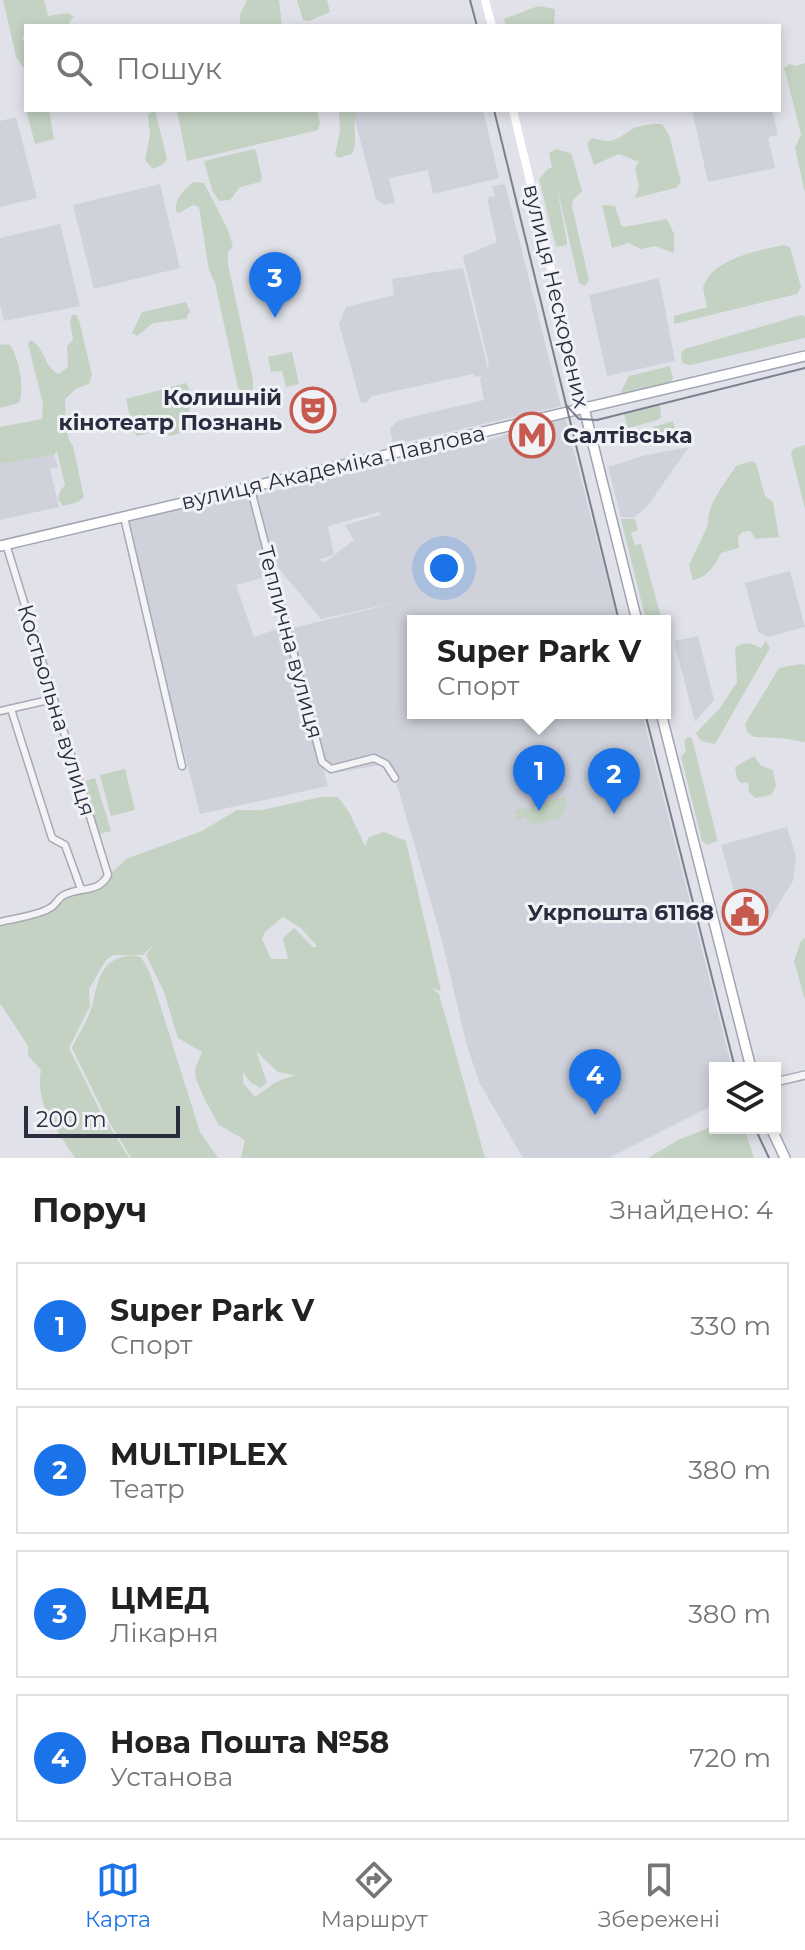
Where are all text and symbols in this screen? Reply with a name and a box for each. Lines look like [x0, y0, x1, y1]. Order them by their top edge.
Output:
search box [24, 24, 781, 112]
icon: search [52, 46, 96, 90]
text: Пошук [116, 50, 222, 87]
street label: вулиця Нескорених [518, 182, 596, 411]
pin: 3 [249, 252, 301, 318]
place label: Колишній кінотеатр Познань [59, 384, 282, 436]
theatre icon: Колишній кінотеатр Познань [289, 386, 337, 434]
metro station icon: Салтівська [508, 411, 556, 459]
street label: вулиця Академіка Павлова [179, 419, 488, 516]
place label: Салтівська [563, 422, 693, 449]
street label: Теплична вулиця [252, 543, 329, 741]
your location [424, 548, 464, 588]
street label: Костьольна вулиця [11, 601, 102, 819]
popup [407, 615, 671, 719]
text: Super Park V [437, 633, 641, 670]
text: Спорт [437, 670, 519, 702]
pin: 1 [513, 745, 565, 811]
pin: 2 [588, 748, 640, 814]
public building icon: Укрпошта 61168 [721, 888, 769, 936]
place label: Укрпошта 61168 [528, 899, 714, 926]
pin: 4 [569, 1049, 621, 1115]
map controls [709, 1062, 781, 1134]
button: layers [709, 1062, 781, 1134]
scale bar [24, 1102, 180, 1138]
text: 200 m [36, 1106, 107, 1133]
text: Поруч [32, 1189, 147, 1231]
text: Знайдено: 4 [610, 1194, 773, 1226]
text: Super Park V [110, 1292, 314, 1329]
text: 1 [55, 1310, 65, 1342]
text: 330 m [690, 1310, 771, 1342]
text: Спорт [110, 1329, 192, 1361]
text: MULTIPLEX [110, 1436, 288, 1473]
text: 2 [52, 1454, 68, 1486]
text: 380 m [688, 1454, 771, 1486]
text: Театр [110, 1473, 185, 1505]
text: ЦМЕД [110, 1580, 209, 1617]
text: 3 [52, 1598, 68, 1630]
text: 380 m [688, 1598, 771, 1630]
text: Лікарня [110, 1617, 219, 1649]
text: Нова Пошта №58 [110, 1724, 389, 1761]
text: 4 [51, 1742, 69, 1774]
text: 720 m [689, 1742, 771, 1774]
text: Установа [110, 1761, 233, 1793]
tab: Карта [85, 1858, 151, 1933]
tab: Маршрут [321, 1858, 428, 1933]
tab: Збережені [598, 1858, 720, 1933]

